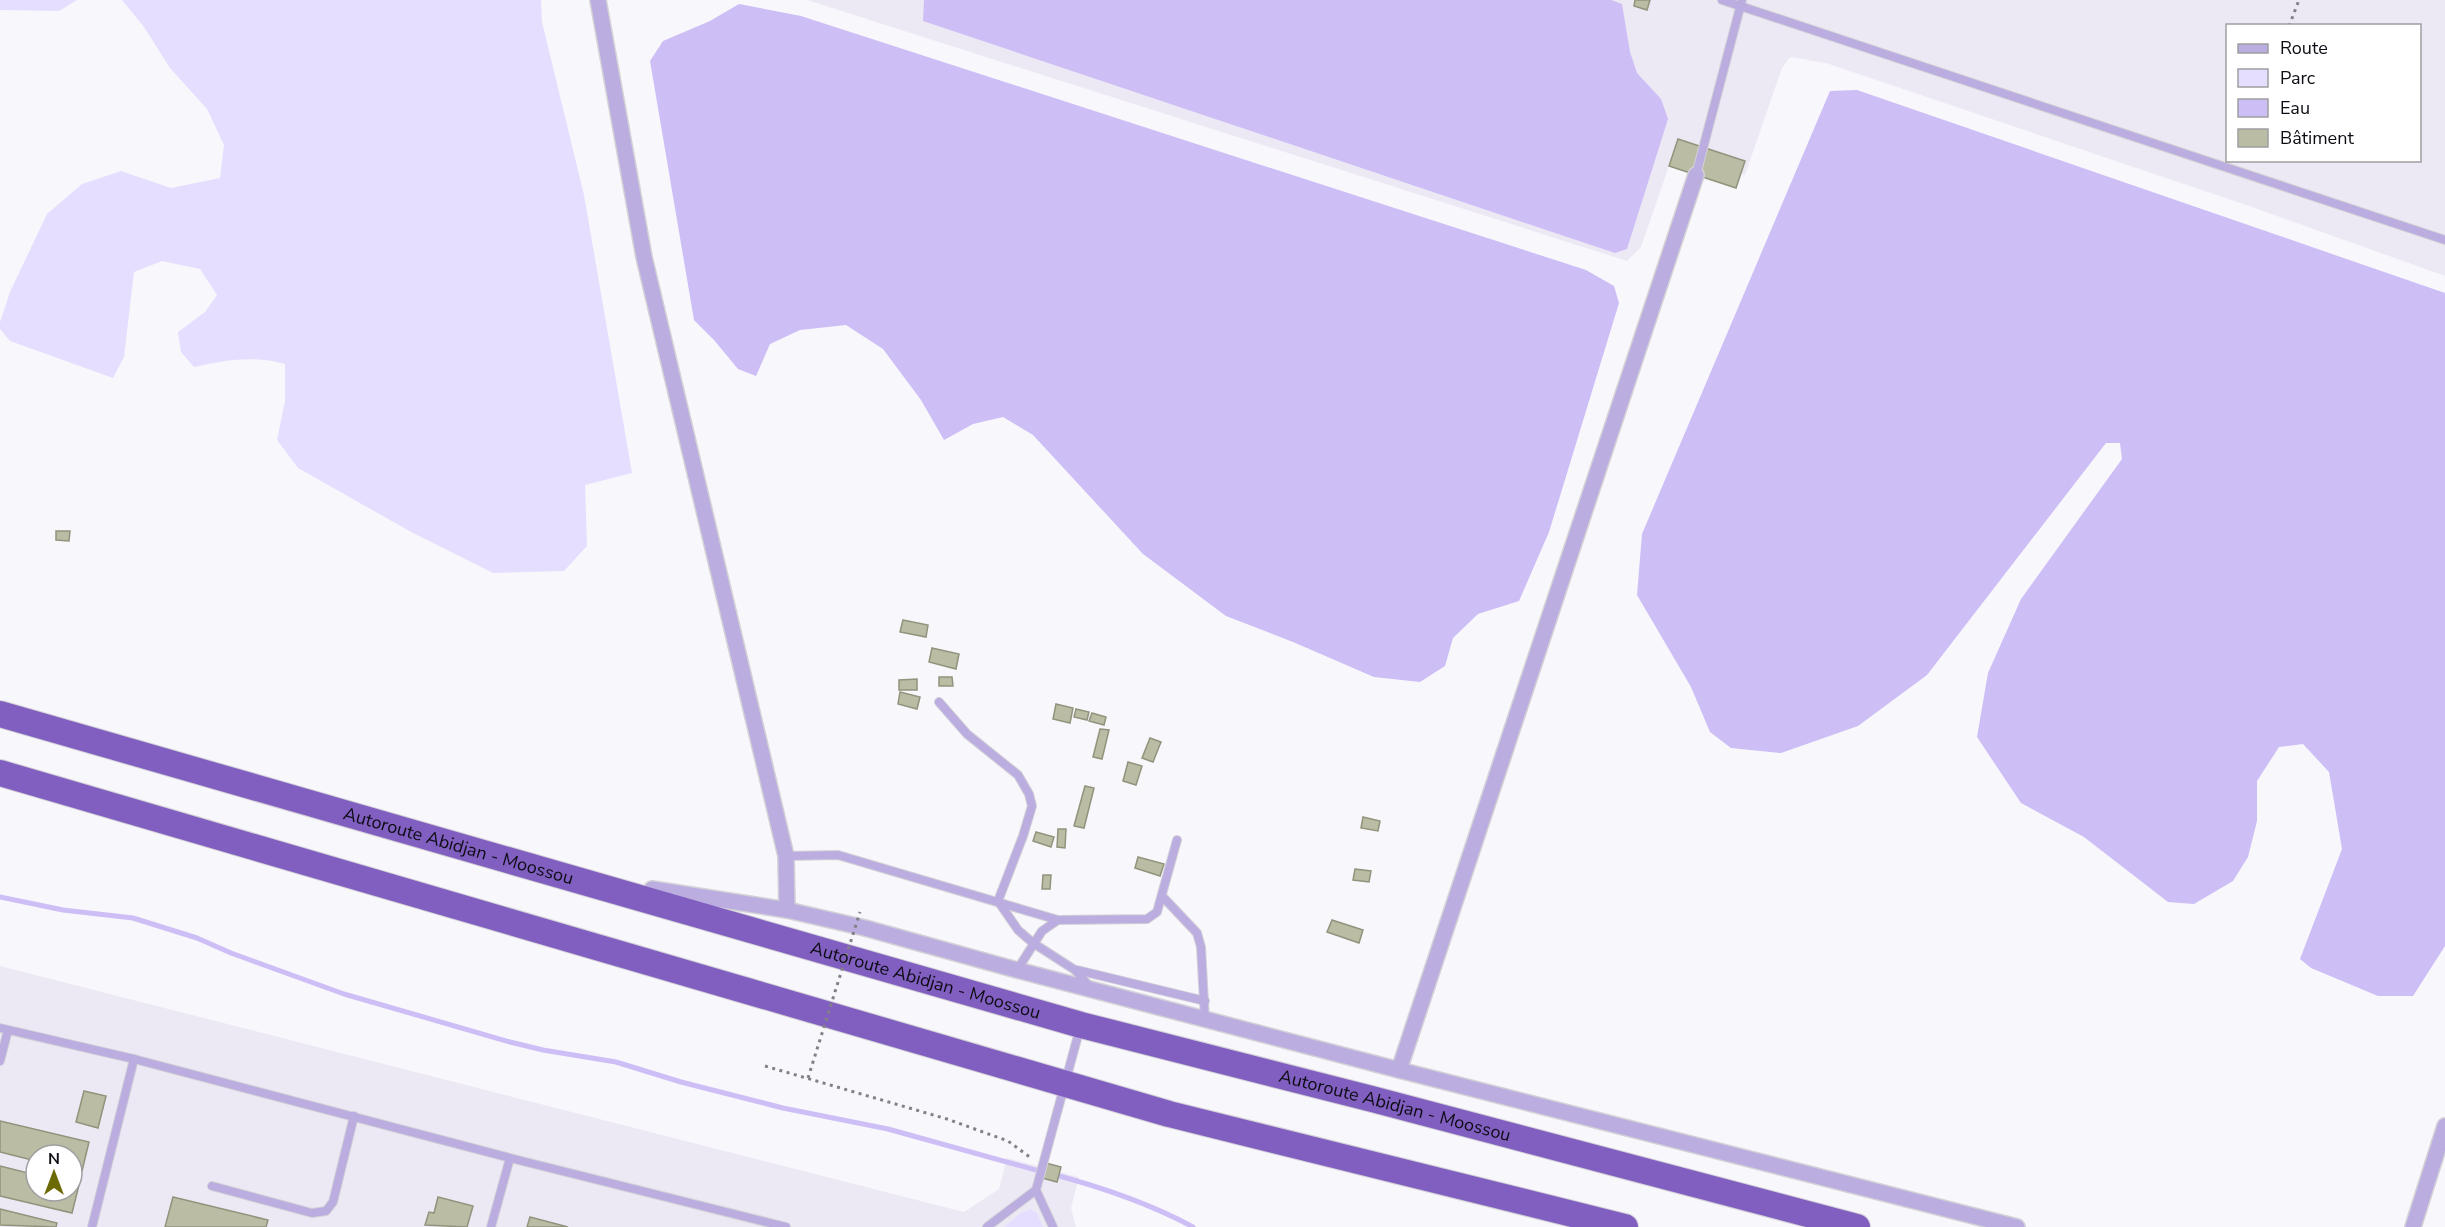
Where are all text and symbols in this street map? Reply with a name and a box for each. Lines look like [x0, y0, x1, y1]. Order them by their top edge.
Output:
legend [2226, 24, 2421, 162]
text: Route [2280, 36, 2328, 60]
text: Parc [2280, 66, 2315, 90]
text: Eau [2280, 96, 2310, 120]
text: Bâtiment [2280, 126, 2354, 150]
street label: Autoroute Abidjan - Moossou [340, 801, 576, 890]
street label: Autoroute Abidjan - Moossou [808, 936, 1043, 1025]
street label: Autoroute Abidjan - Moossou [1277, 1064, 1513, 1147]
north arrow [24, 1143, 84, 1203]
text: N [48, 1148, 60, 1170]

